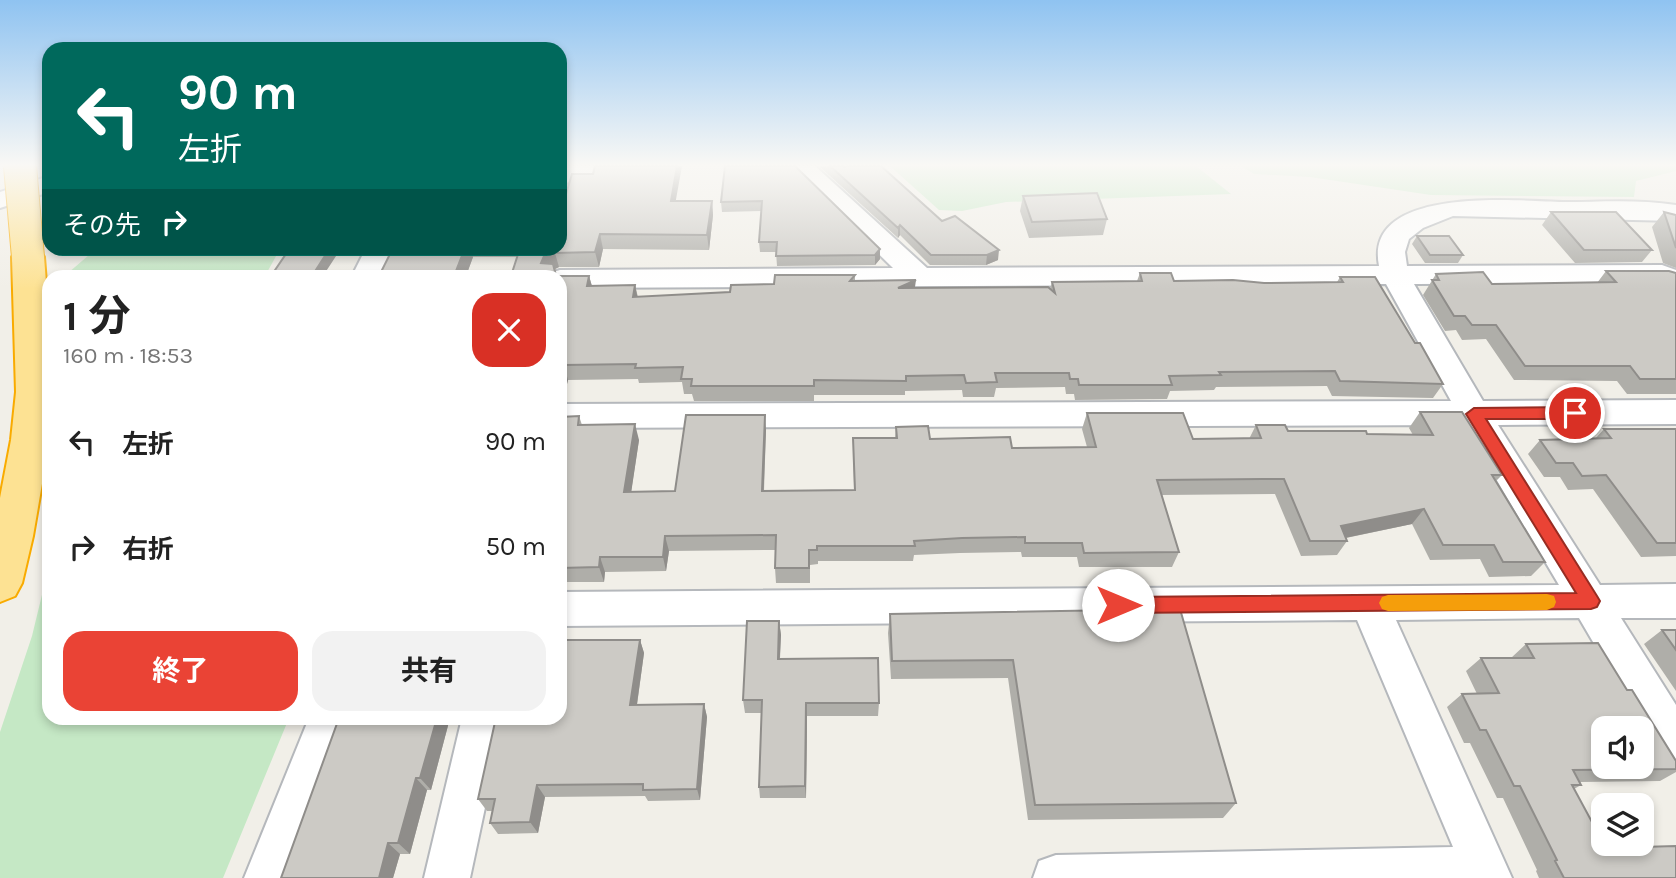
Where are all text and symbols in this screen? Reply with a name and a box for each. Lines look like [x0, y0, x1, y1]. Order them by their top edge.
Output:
text: 90 m [178, 64, 298, 121]
icon: left [63, 70, 154, 161]
text: 左折 [178, 131, 242, 168]
icon: right [155, 203, 193, 241]
text: その先 [63, 210, 141, 241]
text: 1 分 [63, 291, 131, 341]
button: close [472, 293, 546, 367]
text: 160 m · 18:53 [63, 342, 193, 369]
pin [1545, 383, 1605, 443]
icon: arrive [1556, 394, 1594, 432]
icon: left [63, 423, 101, 461]
text: 90 m [485, 426, 546, 457]
text: 左折 [122, 429, 174, 460]
icon: right [63, 528, 101, 566]
text: 50 m [485, 531, 546, 562]
text: 右折 [122, 534, 174, 565]
position arrow [1081, 568, 1155, 642]
button: 終了 [63, 631, 298, 711]
button: 共有 [312, 631, 546, 711]
map controls [1591, 716, 1654, 856]
button: sound [1591, 716, 1654, 779]
button: layers [1591, 793, 1654, 856]

